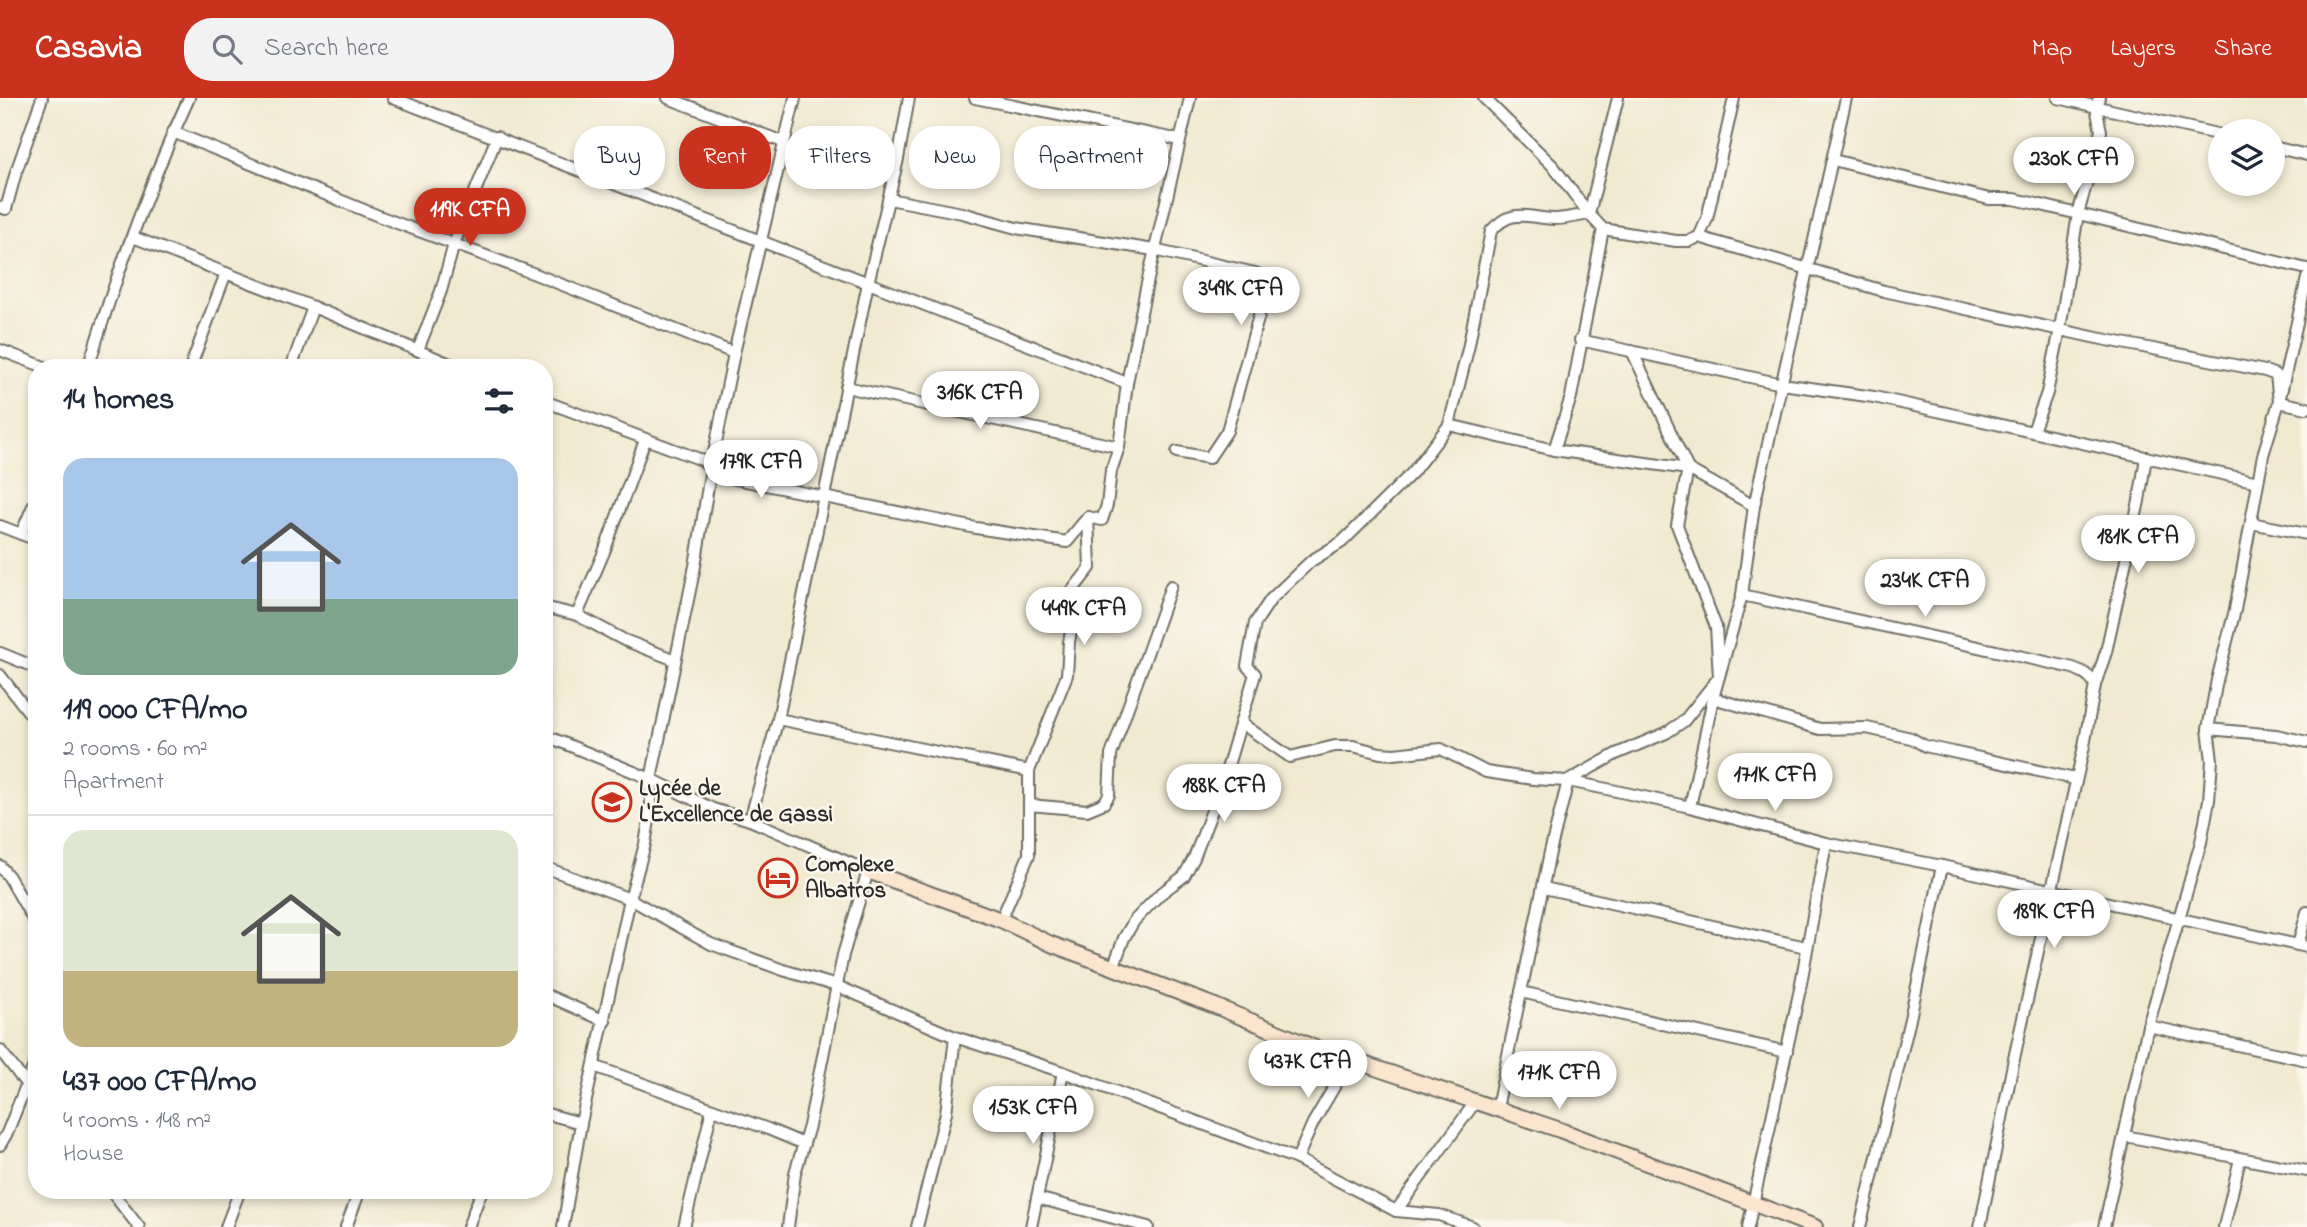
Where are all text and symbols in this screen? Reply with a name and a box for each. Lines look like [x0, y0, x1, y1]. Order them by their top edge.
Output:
search box [184, 18, 674, 81]
text: Casavia [35, 25, 142, 73]
icon: search [208, 30, 246, 68]
text: Search here [264, 30, 389, 68]
text: Map [2032, 32, 2072, 67]
text: Layers [2110, 32, 2176, 67]
text: Share [2214, 32, 2272, 67]
map controls [2208, 119, 2285, 196]
button: layers [2208, 119, 2285, 196]
chip: Buy [574, 126, 665, 189]
chip: Rent [679, 126, 771, 189]
chip: Filters [785, 126, 895, 189]
chip: New [909, 126, 1000, 189]
chip: Apartment [1014, 126, 1168, 189]
pin: 230K CFA [2002, 138, 2146, 197]
text: 230K CFA [2029, 143, 2119, 176]
pin: 119K CFA [398, 188, 542, 248]
text: 119K CFA [430, 194, 510, 227]
pin: 349K CFA [1169, 268, 1313, 327]
text: 349K CFA [1199, 273, 1283, 306]
pin: 316K CFA [908, 372, 1052, 431]
text: 316K CFA [937, 377, 1023, 410]
text: 14 homes [63, 379, 174, 423]
icon: filters [480, 382, 518, 420]
pin: 179K CFA [689, 440, 833, 500]
text: 179K CFA [720, 446, 802, 479]
icon: home [228, 504, 354, 630]
pin: 181K CFA [2066, 516, 2210, 575]
text: 181K CFA [2097, 521, 2179, 554]
pin: 234K CFA [1853, 560, 1997, 619]
text: 234K CFA [1880, 565, 1970, 598]
pin: 449K CFA [1012, 588, 1156, 647]
text: 449K CFA [1042, 593, 1126, 626]
text: 119 000 CFA/mo [63, 689, 248, 733]
text: 2 rooms · 60 m² [63, 733, 208, 766]
pin: 171K CFA [1703, 754, 1847, 813]
text: 171K CFA [1734, 759, 1816, 792]
pin: 188K CFA [1152, 764, 1296, 824]
text: Apartment [63, 766, 164, 799]
text: 188K CFA [1182, 770, 1266, 803]
place label: Lycée de L'Excellence de Gassi [639, 773, 833, 832]
school or university icon: Lycée de L'Excellence de Gassi [591, 781, 633, 823]
place label: Complexe Albatros [805, 849, 895, 908]
hotel icon: Complexe Albatros [757, 857, 799, 899]
icon: home [228, 876, 354, 1002]
pin: 189K CFA [1982, 890, 2126, 950]
text: 189K CFA [2013, 896, 2095, 929]
pin: 437K CFA [1236, 1040, 1380, 1100]
text: 437K CFA [1264, 1046, 1352, 1079]
pin: 171K CFA [1487, 1052, 1631, 1111]
text: 171K CFA [1518, 1057, 1600, 1090]
text: 437 000 CFA/mo [63, 1061, 257, 1105]
pin: 153K CFA [961, 1086, 1105, 1146]
text: 153K CFA [989, 1092, 1077, 1125]
text: 4 rooms · 148 m² [63, 1105, 211, 1138]
text: House [63, 1138, 123, 1171]

